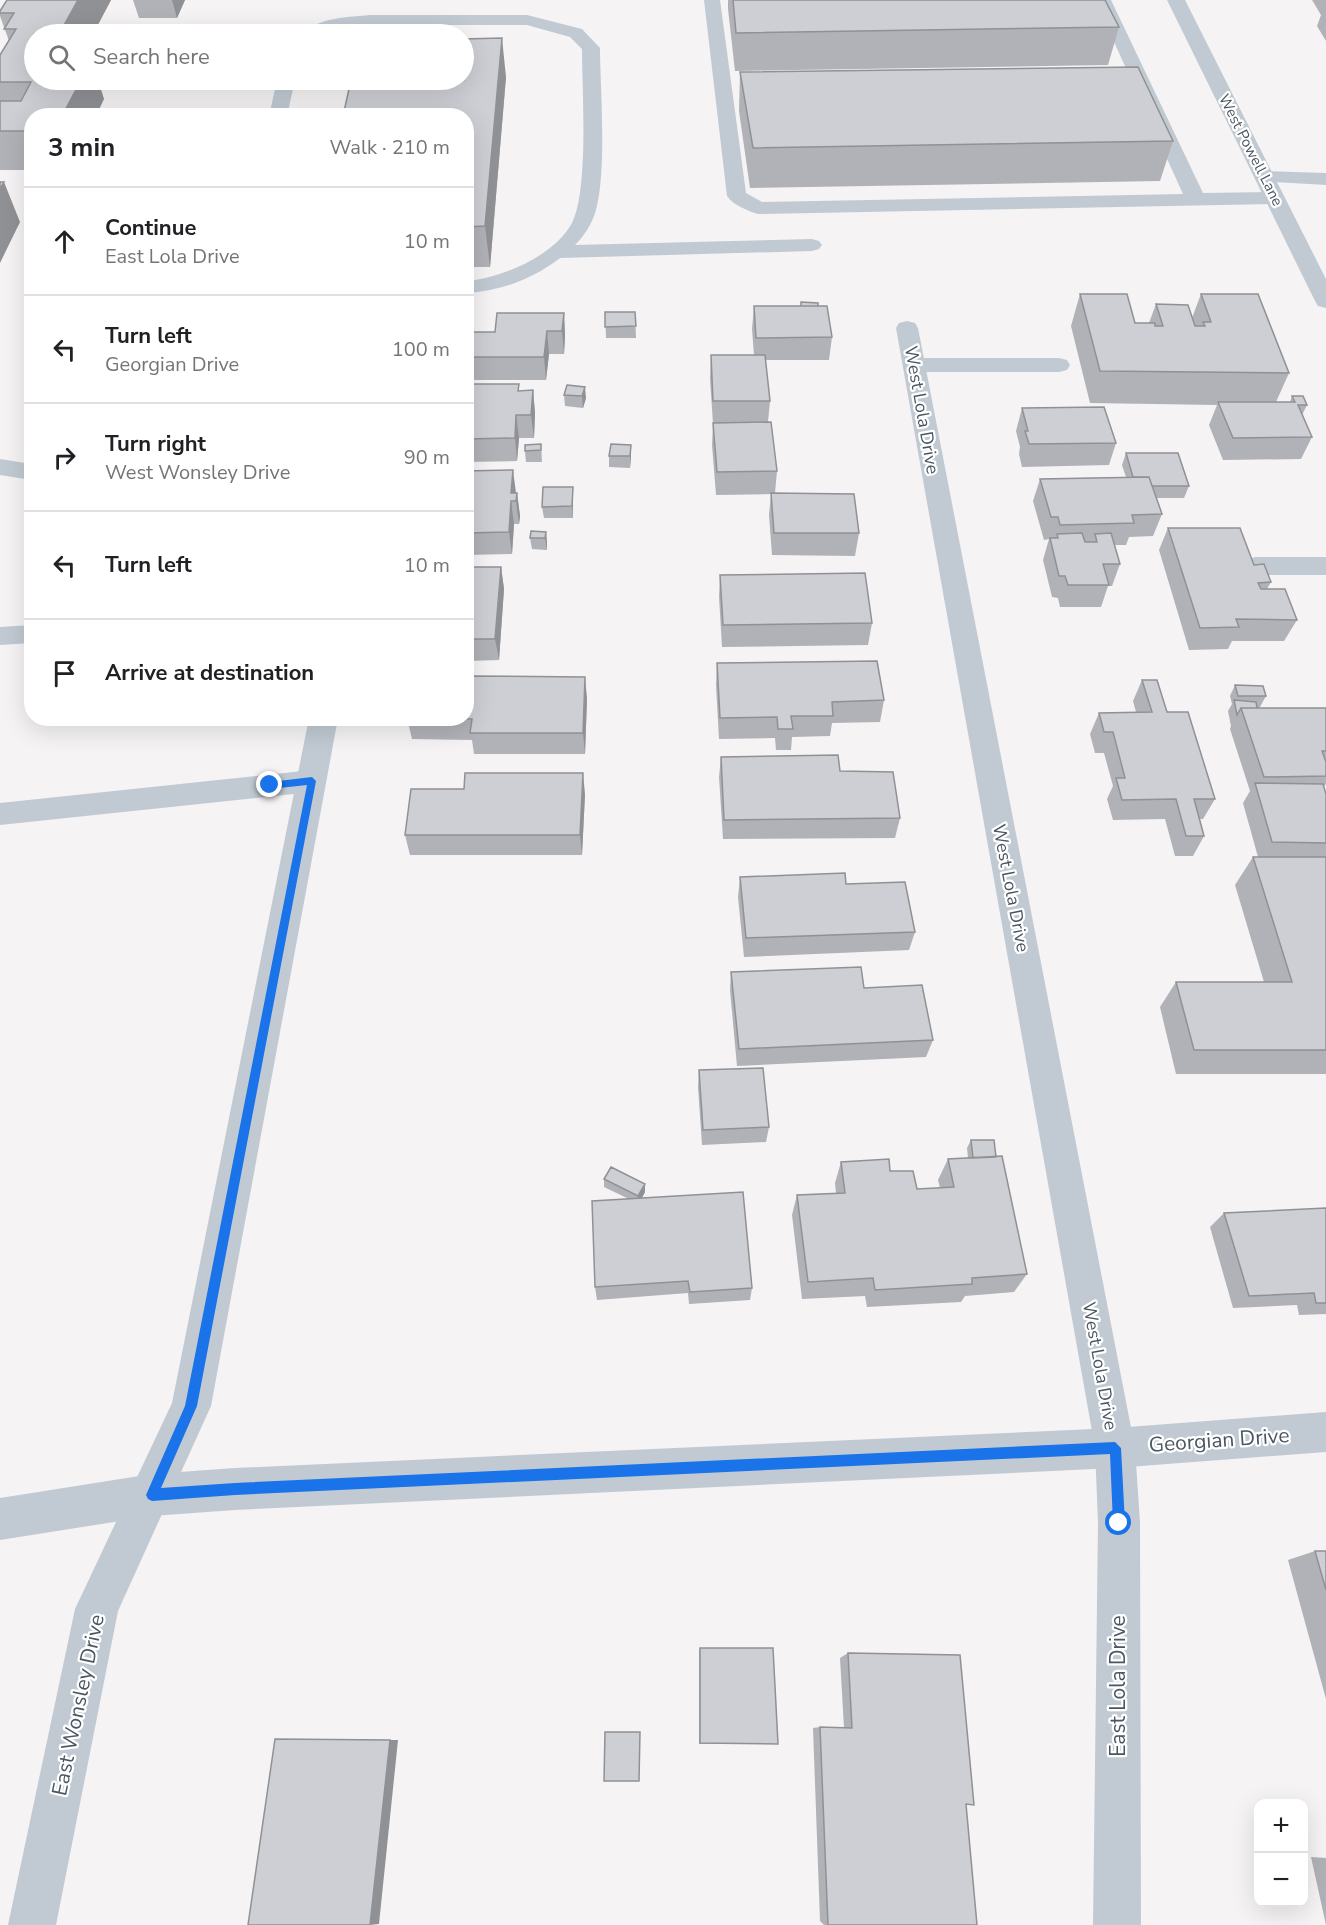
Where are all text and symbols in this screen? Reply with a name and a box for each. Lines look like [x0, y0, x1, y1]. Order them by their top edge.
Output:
search box [24, 24, 474, 90]
icon: search [45, 41, 78, 74]
text: Search here [93, 42, 210, 72]
street label: West Powell Lane [1214, 91, 1288, 209]
text: 3 min [48, 130, 115, 165]
text: Walk · 210 m [330, 134, 450, 161]
text: Continue [105, 213, 196, 243]
icon: ahead [48, 225, 81, 258]
text: 10 m [404, 228, 450, 255]
text: East Lola Drive [105, 243, 240, 270]
text: Turn left [105, 321, 192, 351]
icon: left [48, 333, 81, 366]
text: 100 m [392, 336, 450, 363]
street label: West Lola Drive [899, 344, 945, 476]
text: Georgian Drive [105, 351, 239, 378]
text: Turn right [105, 429, 206, 459]
icon: right [48, 441, 81, 474]
text: 90 m [404, 444, 450, 471]
text: West Wonsley Drive [105, 459, 290, 486]
icon: left [48, 549, 81, 582]
text: Turn left [105, 550, 192, 580]
text: 10 m [404, 552, 450, 579]
icon: arrive [48, 657, 81, 690]
text: Arrive at destination [105, 658, 314, 688]
route end [256, 771, 282, 797]
street label: West Lola Drive [987, 822, 1035, 954]
street label: West Lola Drive [1077, 1300, 1123, 1432]
street label: Georgian Drive [1148, 1421, 1290, 1459]
route start [1105, 1509, 1131, 1535]
street label: East Wonsley Drive [45, 1612, 111, 1798]
street label: East Lola Drive [1104, 1615, 1132, 1757]
map controls [1254, 1799, 1308, 1907]
button: + [1254, 1799, 1308, 1853]
button: − [1254, 1853, 1308, 1907]

